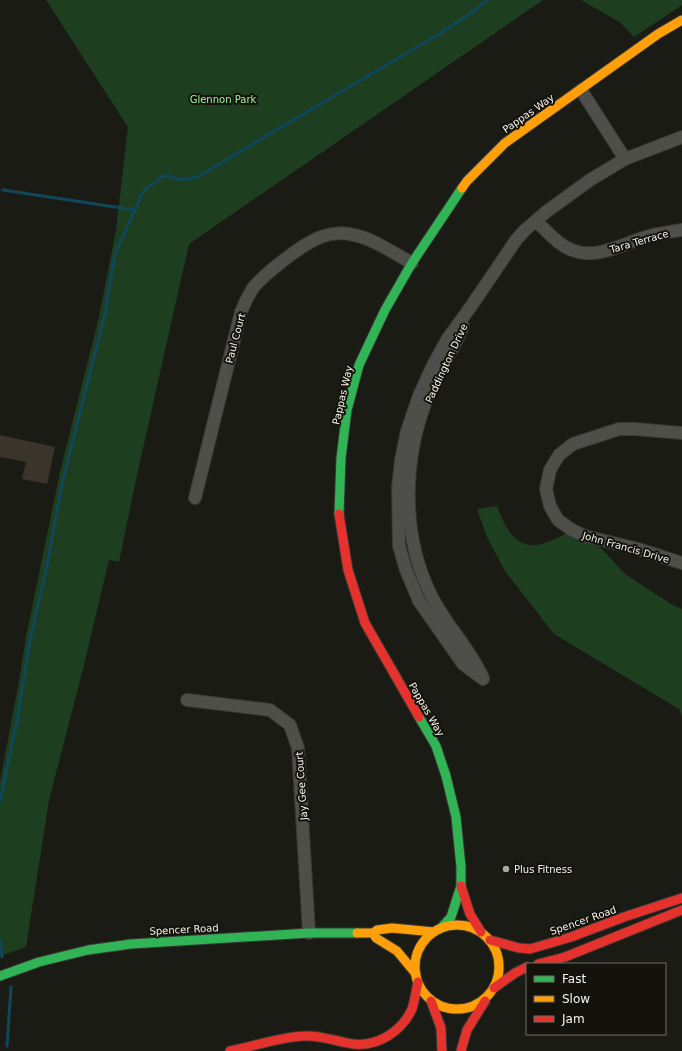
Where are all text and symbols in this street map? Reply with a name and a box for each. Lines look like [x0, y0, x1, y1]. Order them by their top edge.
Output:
street label: Pappas Way [500, 92, 556, 135]
park label: Glennon Park [190, 94, 257, 105]
street label: Tara Terrace [608, 228, 670, 255]
street label: Paul Court [224, 312, 247, 364]
street label: Paddington Drive [423, 322, 470, 405]
street label: Pappas Way [330, 364, 355, 426]
street label: John Francis Drive [580, 530, 671, 565]
street label: Pappas Way [407, 680, 446, 738]
street label: Jay Gee Court [294, 751, 309, 822]
marker: Plus Fitness [501, 864, 511, 874]
place label: Plus Fitness [514, 864, 572, 875]
street label: Spencer Road [549, 904, 618, 937]
street label: Spencer Road [149, 922, 219, 937]
legend [526, 963, 666, 1035]
text: Fast [562, 972, 586, 986]
text: Slow [562, 992, 590, 1006]
text: Jam [561, 1012, 585, 1026]

